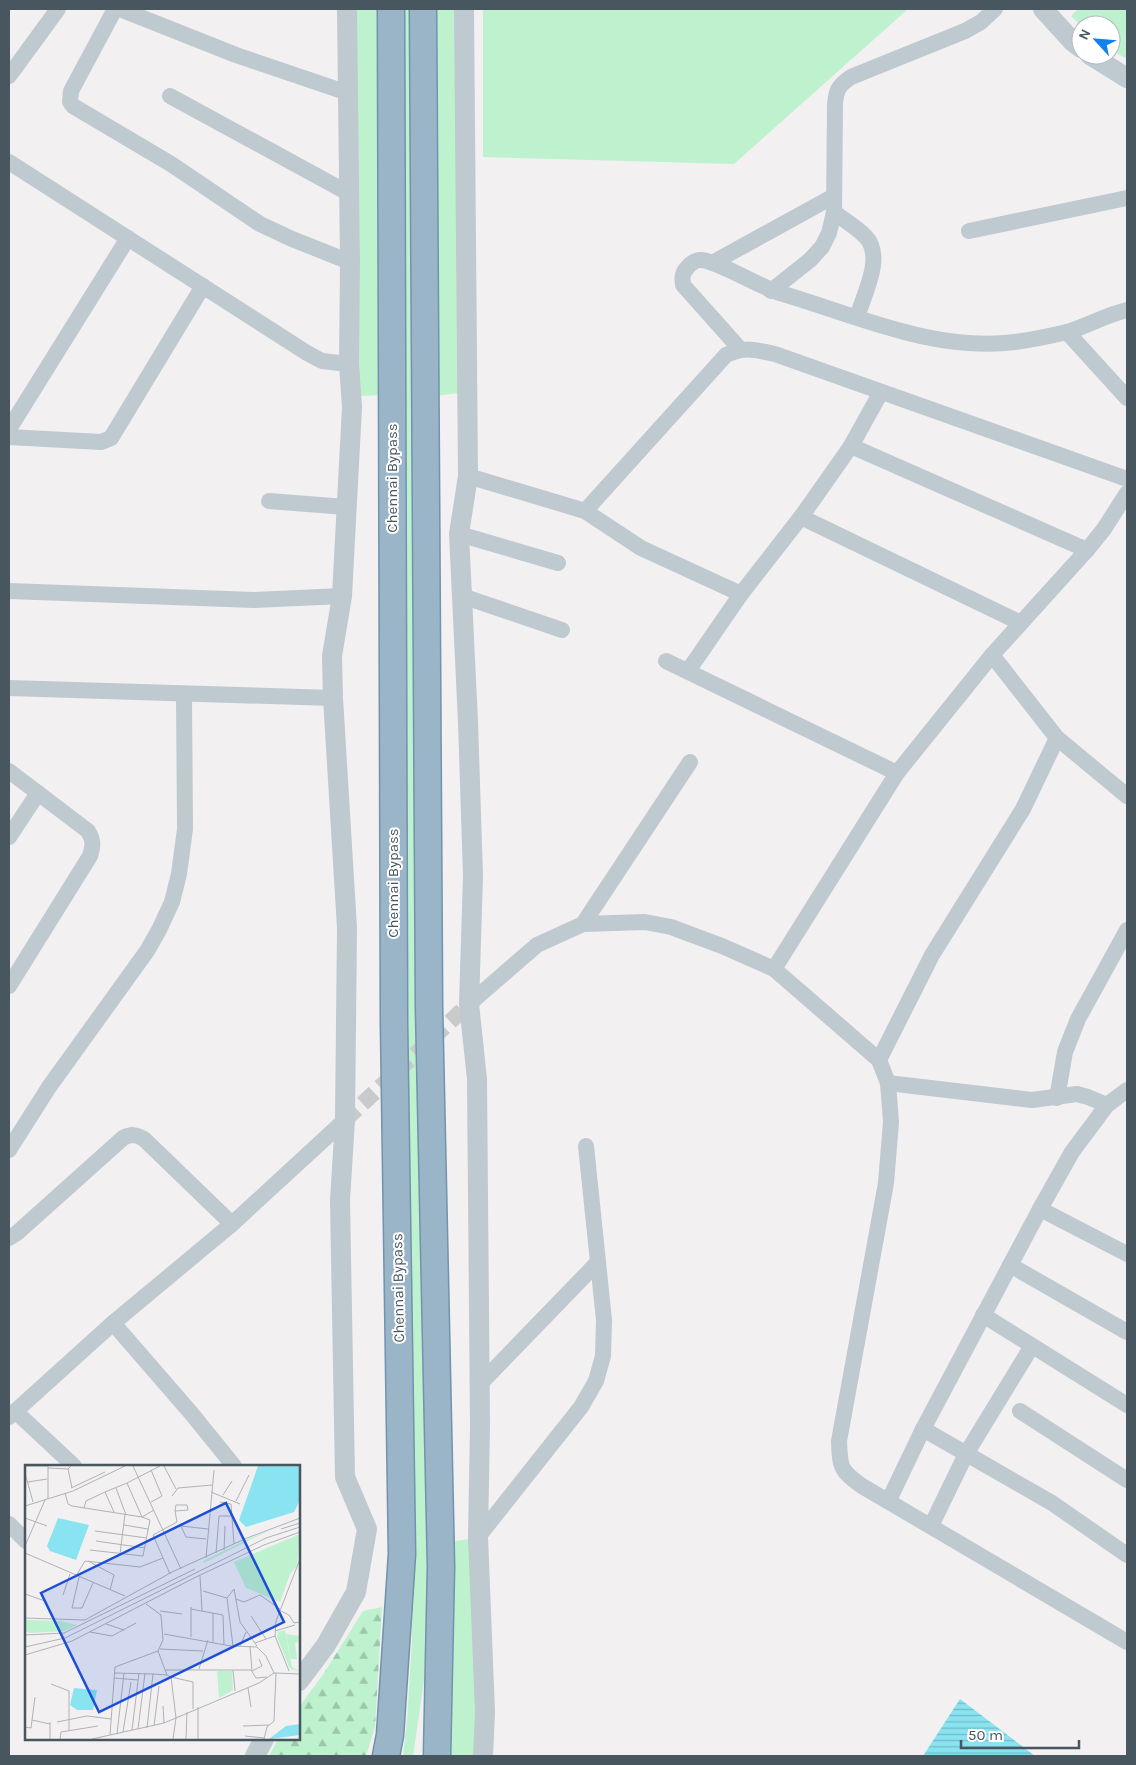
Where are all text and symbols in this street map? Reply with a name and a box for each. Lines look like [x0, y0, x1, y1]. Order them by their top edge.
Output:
north arrow [1071, 15, 1121, 65]
text: N [1075, 26, 1095, 43]
street label: Chennai Bypass [383, 423, 401, 533]
street label: Chennai Bypass [384, 828, 402, 938]
street label: Chennai Bypass [388, 1233, 408, 1343]
inset map [25, 1465, 300, 1740]
scale bar [961, 1718, 1078, 1750]
text: 50 m [968, 1726, 1003, 1744]

